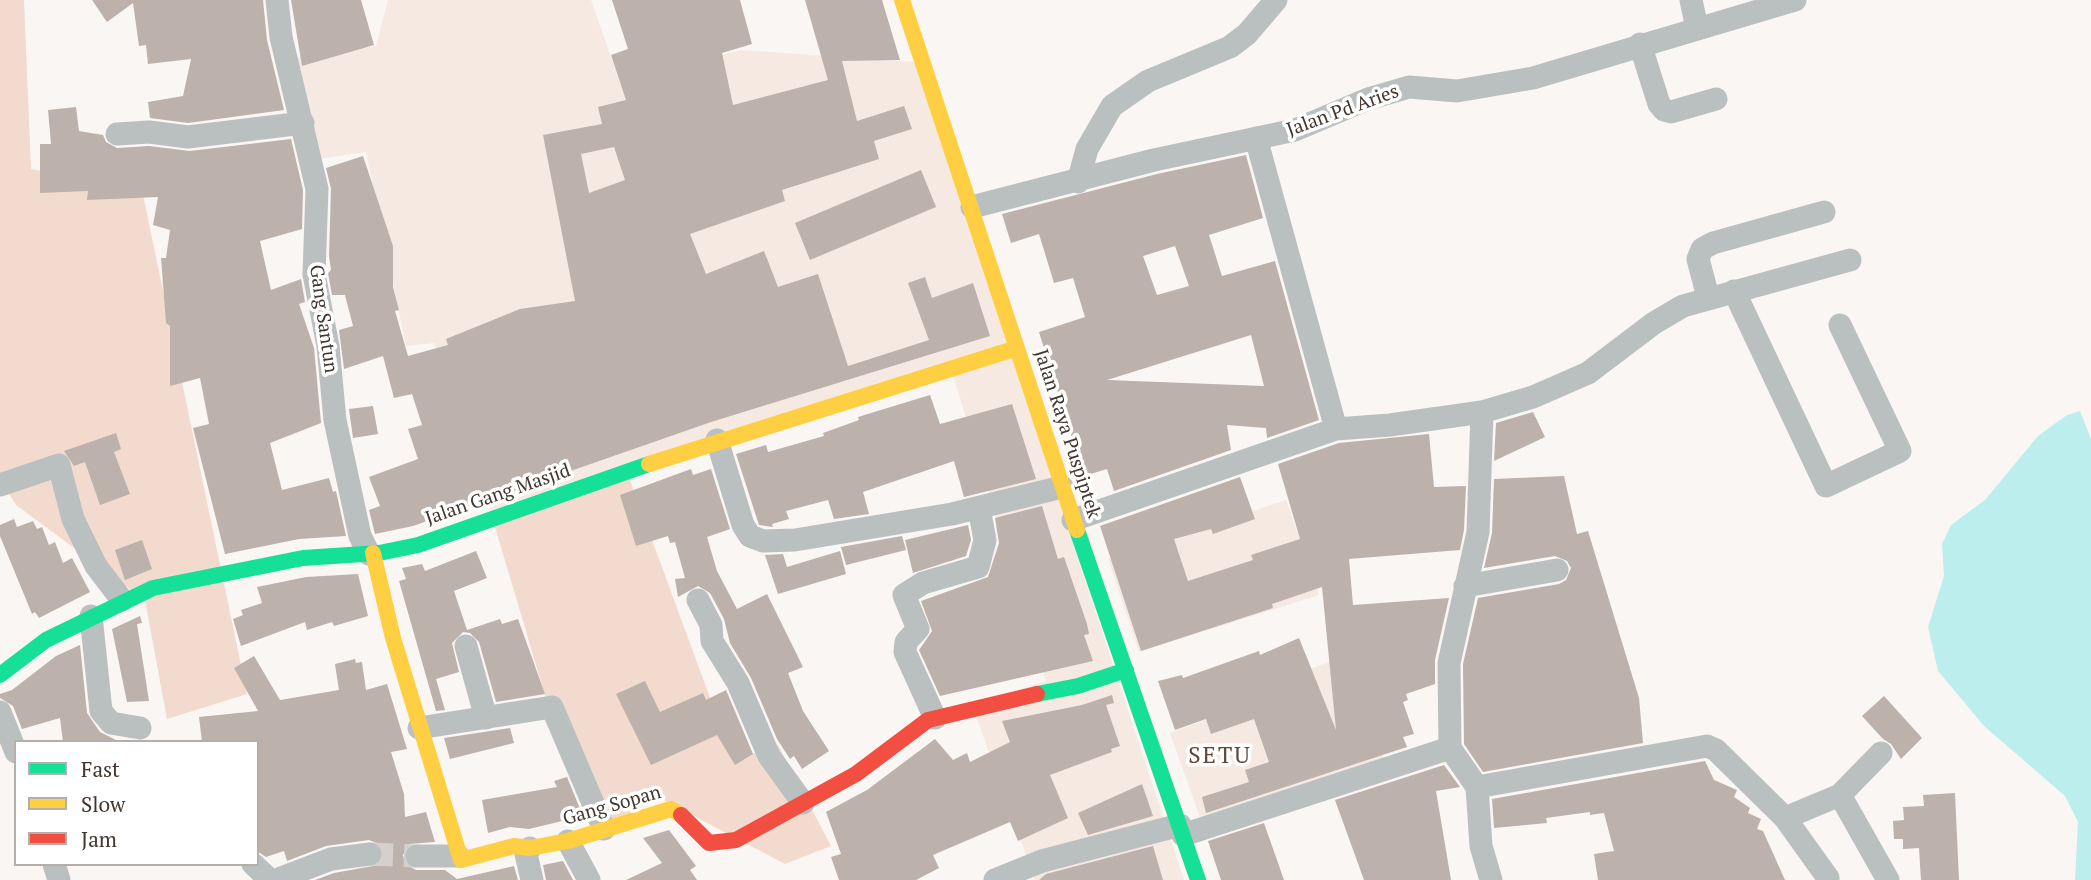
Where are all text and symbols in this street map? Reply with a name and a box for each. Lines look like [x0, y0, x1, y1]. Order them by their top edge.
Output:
street label: Jalan Pd Aries [1284, 80, 1402, 142]
street label: Gang Santun [304, 264, 342, 374]
street label: Jalan Raya Puspiptek [1029, 346, 1105, 522]
street label: Jalan Gang Masjid [422, 459, 574, 531]
legend [14, 740, 259, 866]
district label: SETU [1189, 742, 1251, 770]
text: Fast [81, 755, 120, 783]
street label: Gang Sopan [560, 781, 664, 831]
text: Slow [81, 790, 125, 818]
text: Jam [81, 825, 117, 853]

